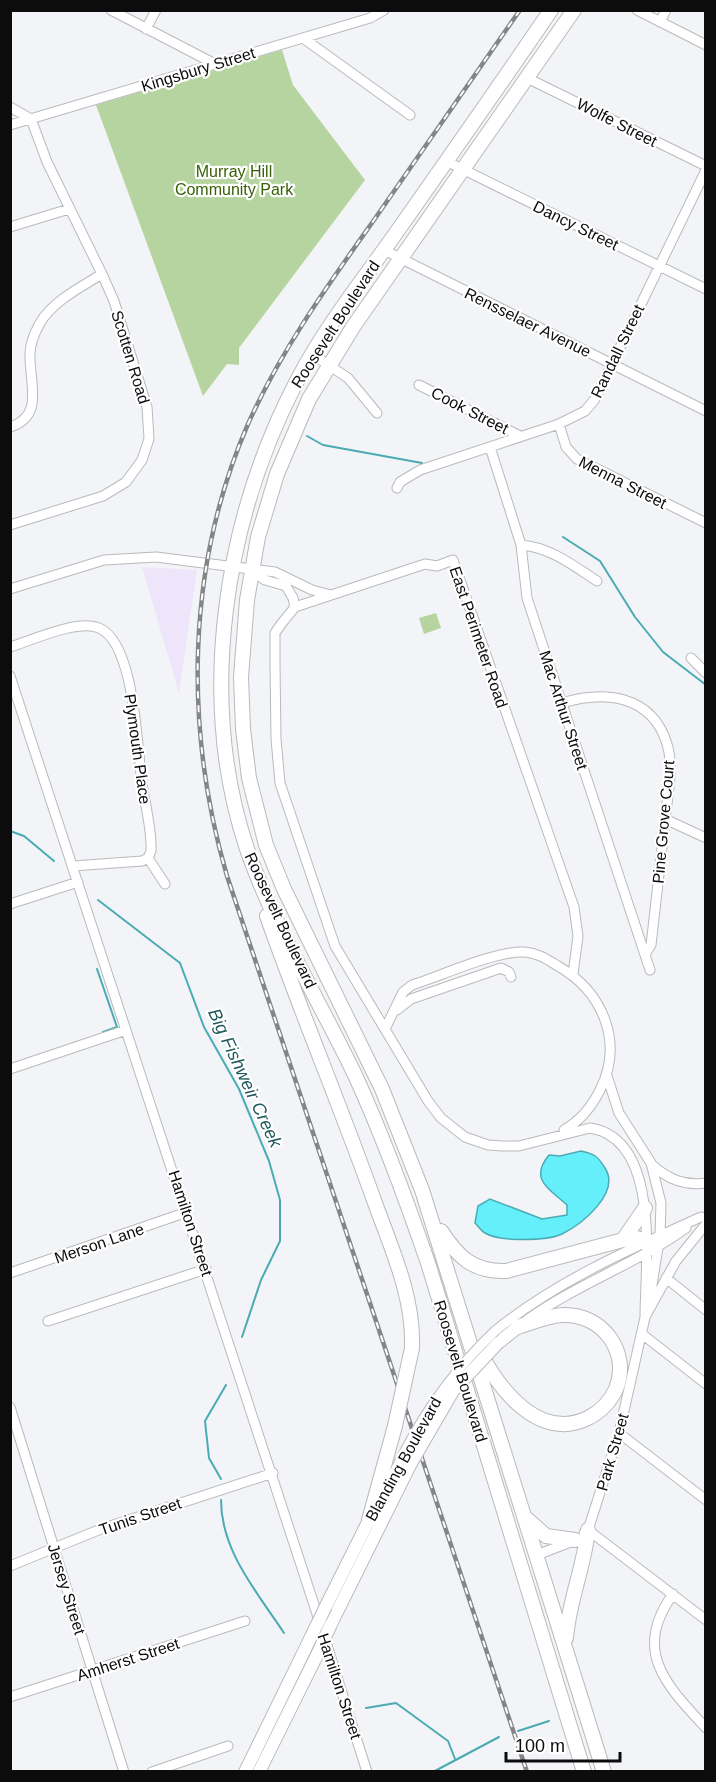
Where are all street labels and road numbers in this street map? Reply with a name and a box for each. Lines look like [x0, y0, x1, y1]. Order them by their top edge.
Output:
street label: Kingsbury Street [139, 44, 258, 95]
street label: Wolfe Street [574, 95, 660, 150]
street label: Dancy Street [530, 198, 622, 254]
street label: Roosevelt Boulevard [288, 258, 383, 391]
street label: Rensselaer Avenue [462, 284, 594, 360]
street label: Randall Street [588, 301, 648, 401]
street label: Scotten Road [108, 308, 153, 406]
street label: Cook Street [428, 384, 512, 437]
street label: Menna Street [576, 453, 670, 512]
street label: East Perimeter Road [446, 564, 511, 710]
street label: Mac Arthur Street [536, 648, 591, 773]
street label: Plymouth Place [121, 693, 154, 805]
street label: Pine Grove Court [650, 759, 677, 884]
street label: Roosevelt Boulevard [242, 850, 319, 991]
street label: Hamilton Street [165, 1168, 216, 1279]
street label: Merson Lane [52, 1220, 146, 1267]
street label: Roosevelt Boulevard [431, 1298, 490, 1444]
street label: Blanding Boulevard [362, 1394, 445, 1524]
street label: Park Street [593, 1411, 632, 1493]
street label: Tunis Street [97, 1494, 184, 1538]
street label: Jersey Street [45, 1542, 89, 1637]
street label: Hamilton Street [314, 1631, 365, 1742]
street label: Amherst Street [75, 1635, 182, 1684]

